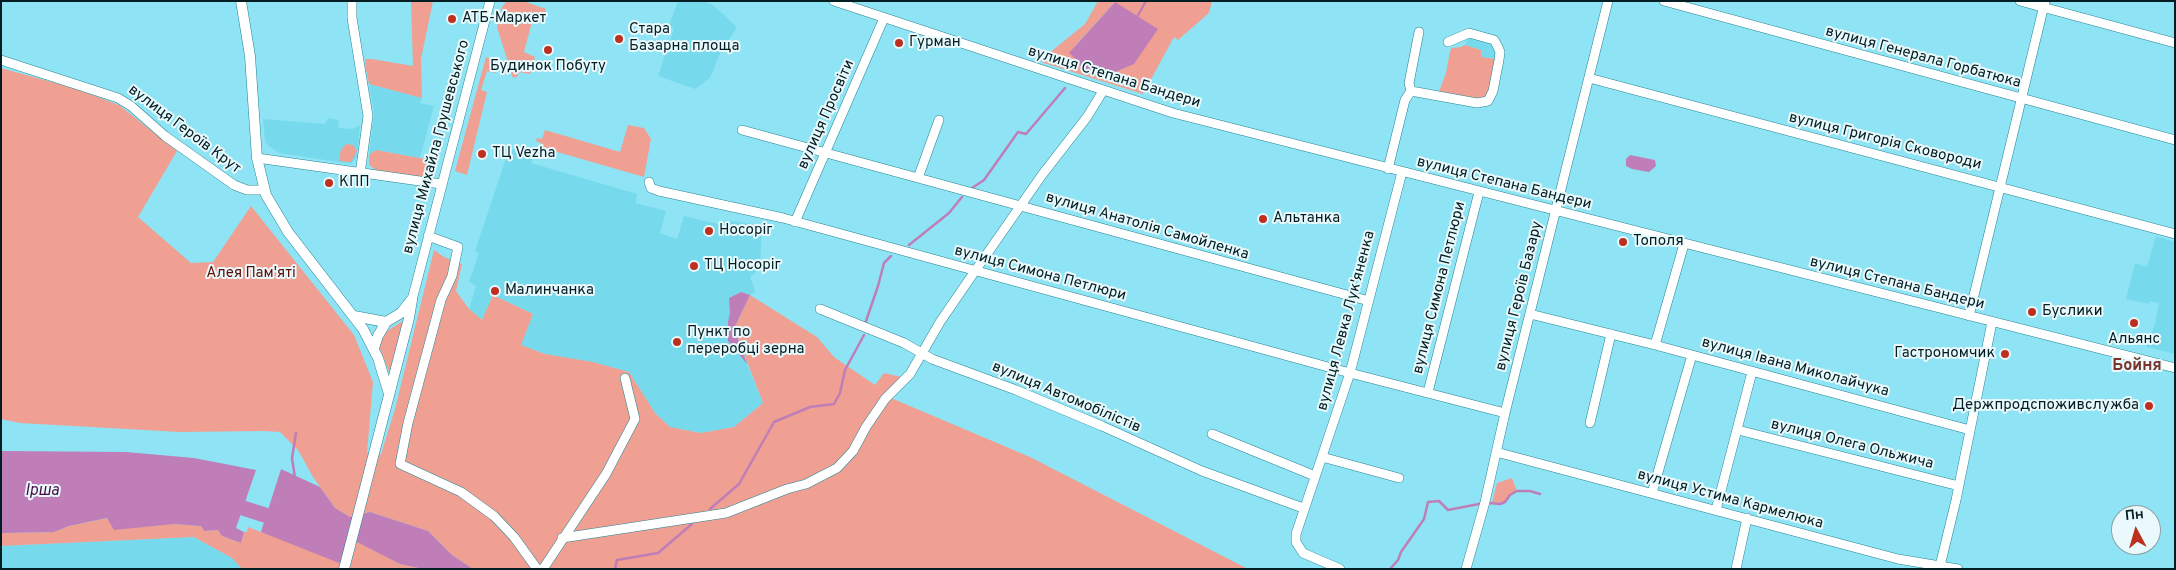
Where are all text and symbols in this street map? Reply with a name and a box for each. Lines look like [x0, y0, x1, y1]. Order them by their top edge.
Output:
place label: АТБ-Маркет [462, 10, 546, 28]
marker: АТБ-Маркет [446, 13, 458, 25]
place label: Стара Базарна площа [629, 21, 739, 56]
street label: вулиця Генерала Горбатюка [1823, 23, 2023, 93]
marker: Стара Базарна площа [613, 33, 625, 45]
place label: Гурман [909, 34, 961, 52]
marker: Гурман [893, 37, 905, 49]
street label: вулиця Михайла Грушевського [400, 38, 474, 256]
street label: вулиця Степана Бандери [1026, 43, 1202, 113]
marker: Будинок Побуту [542, 44, 554, 56]
street label: вулиця Просвіти [795, 57, 859, 173]
place label: Будинок Побуту [490, 58, 606, 76]
street label: вулиця Героїв Крут [124, 82, 244, 178]
street label: вулиця Григорія Сковороди [1787, 109, 1983, 175]
place label: ТЦ Vezha [492, 145, 555, 163]
marker: ТЦ Vezha [476, 148, 488, 160]
street label: вулиця Степана Бандери [1415, 154, 1593, 214]
place label: КПП [339, 174, 370, 192]
marker: КПП [323, 177, 335, 189]
street label: вулиця Анатолія Самойленка [1043, 189, 1251, 265]
street label: вулиця Симона Петлюри [1410, 200, 1470, 376]
place label: Альтанка [1273, 210, 1340, 228]
marker: Альтанка [1257, 213, 1269, 225]
street label: вулиця Героїв Базару [1493, 219, 1547, 373]
place label: Носоріг [719, 222, 773, 240]
marker: Носоріг [703, 225, 715, 237]
street label: вулиця Левка Лук'яненка [1314, 229, 1380, 413]
place label: Тополя [1633, 233, 1684, 251]
marker: Тополя [1617, 236, 1629, 248]
street label: вулиця Симона Петлюри [952, 242, 1128, 306]
street label: вулиця Степана Бандери [1808, 254, 1986, 314]
place label: ТЦ Носоріг [704, 257, 781, 275]
marker: ТЦ Носоріг [688, 260, 700, 272]
park label: Алея Пам'яті [206, 265, 296, 283]
place label: Малинчанка [505, 282, 594, 300]
marker: Малинчанка [489, 285, 501, 297]
place label: Буслики [2042, 303, 2103, 321]
marker: Буслики [2026, 306, 2038, 318]
marker: Альянс [2128, 317, 2140, 329]
place label: Пункт по переробці зерна [687, 324, 804, 359]
place label: Альянс [2108, 331, 2160, 349]
street label: вулиця Івана Миколайчука [1699, 334, 1891, 402]
marker: Пункт по переробці зерна [671, 336, 683, 348]
place label: Гастрономчик [1894, 345, 1995, 363]
marker: Гастрономчик [1999, 348, 2011, 360]
district label: Бойня [2112, 357, 2162, 377]
street label: вулиця Автомобілістів [989, 359, 1143, 437]
place label: Держпродспоживслужба [1952, 397, 2139, 415]
marker: Держпродспоживслужба [2143, 400, 2155, 412]
street label: вулиця Олега Ольжича [1769, 416, 1935, 474]
street label: вулиця Устима Кармелюка [1635, 466, 1825, 534]
water label: Ірша [25, 482, 59, 502]
north arrow [2111, 505, 2161, 555]
text: Пн [2124, 506, 2145, 525]

